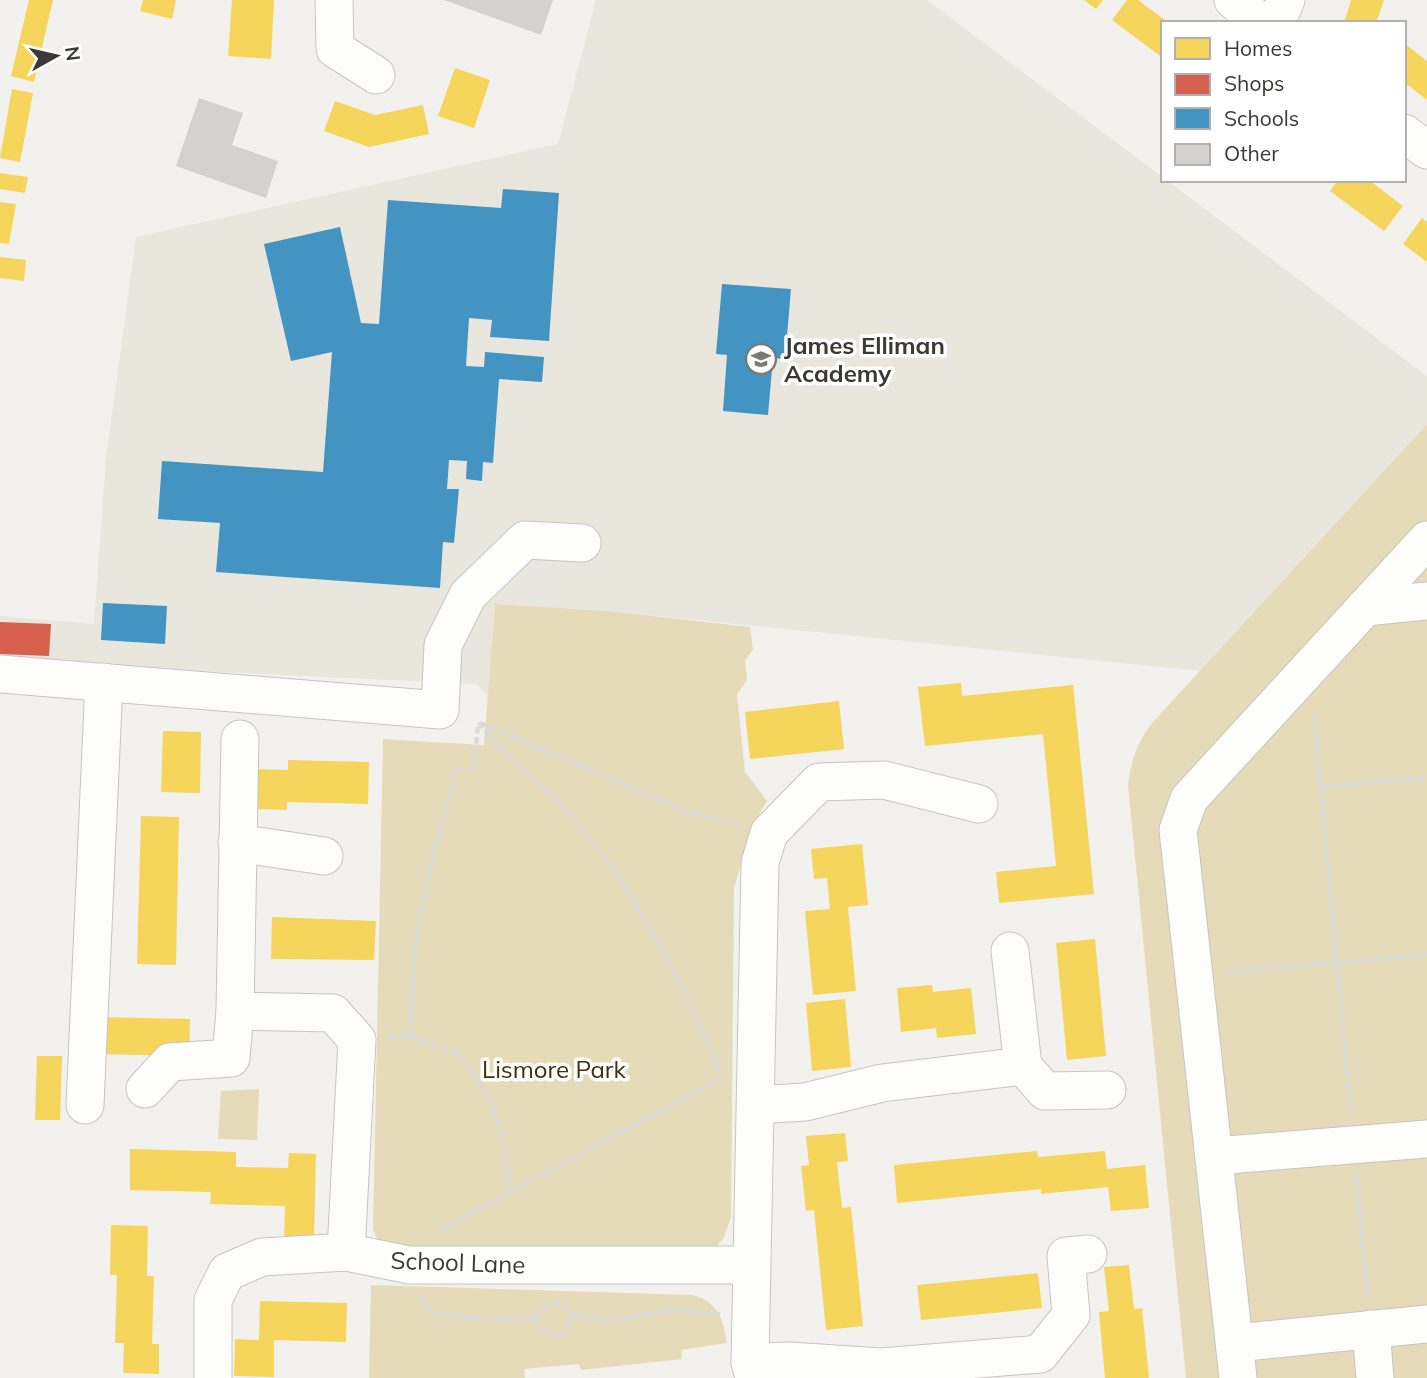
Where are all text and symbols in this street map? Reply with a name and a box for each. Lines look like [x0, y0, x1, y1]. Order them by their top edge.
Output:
north arrow [21, 21, 91, 91]
legend [1161, 21, 1406, 182]
text: Homes [1224, 35, 1292, 61]
text: N [60, 45, 86, 62]
text: Shops [1224, 70, 1284, 96]
text: Schools [1224, 105, 1299, 131]
text: Other [1224, 140, 1279, 166]
place label: James Elliman Academy [784, 330, 945, 388]
school or university icon: James Elliman Academy [744, 342, 778, 376]
park label: Lismore Park [482, 1054, 627, 1084]
street label: School Lane [390, 1245, 526, 1279]

